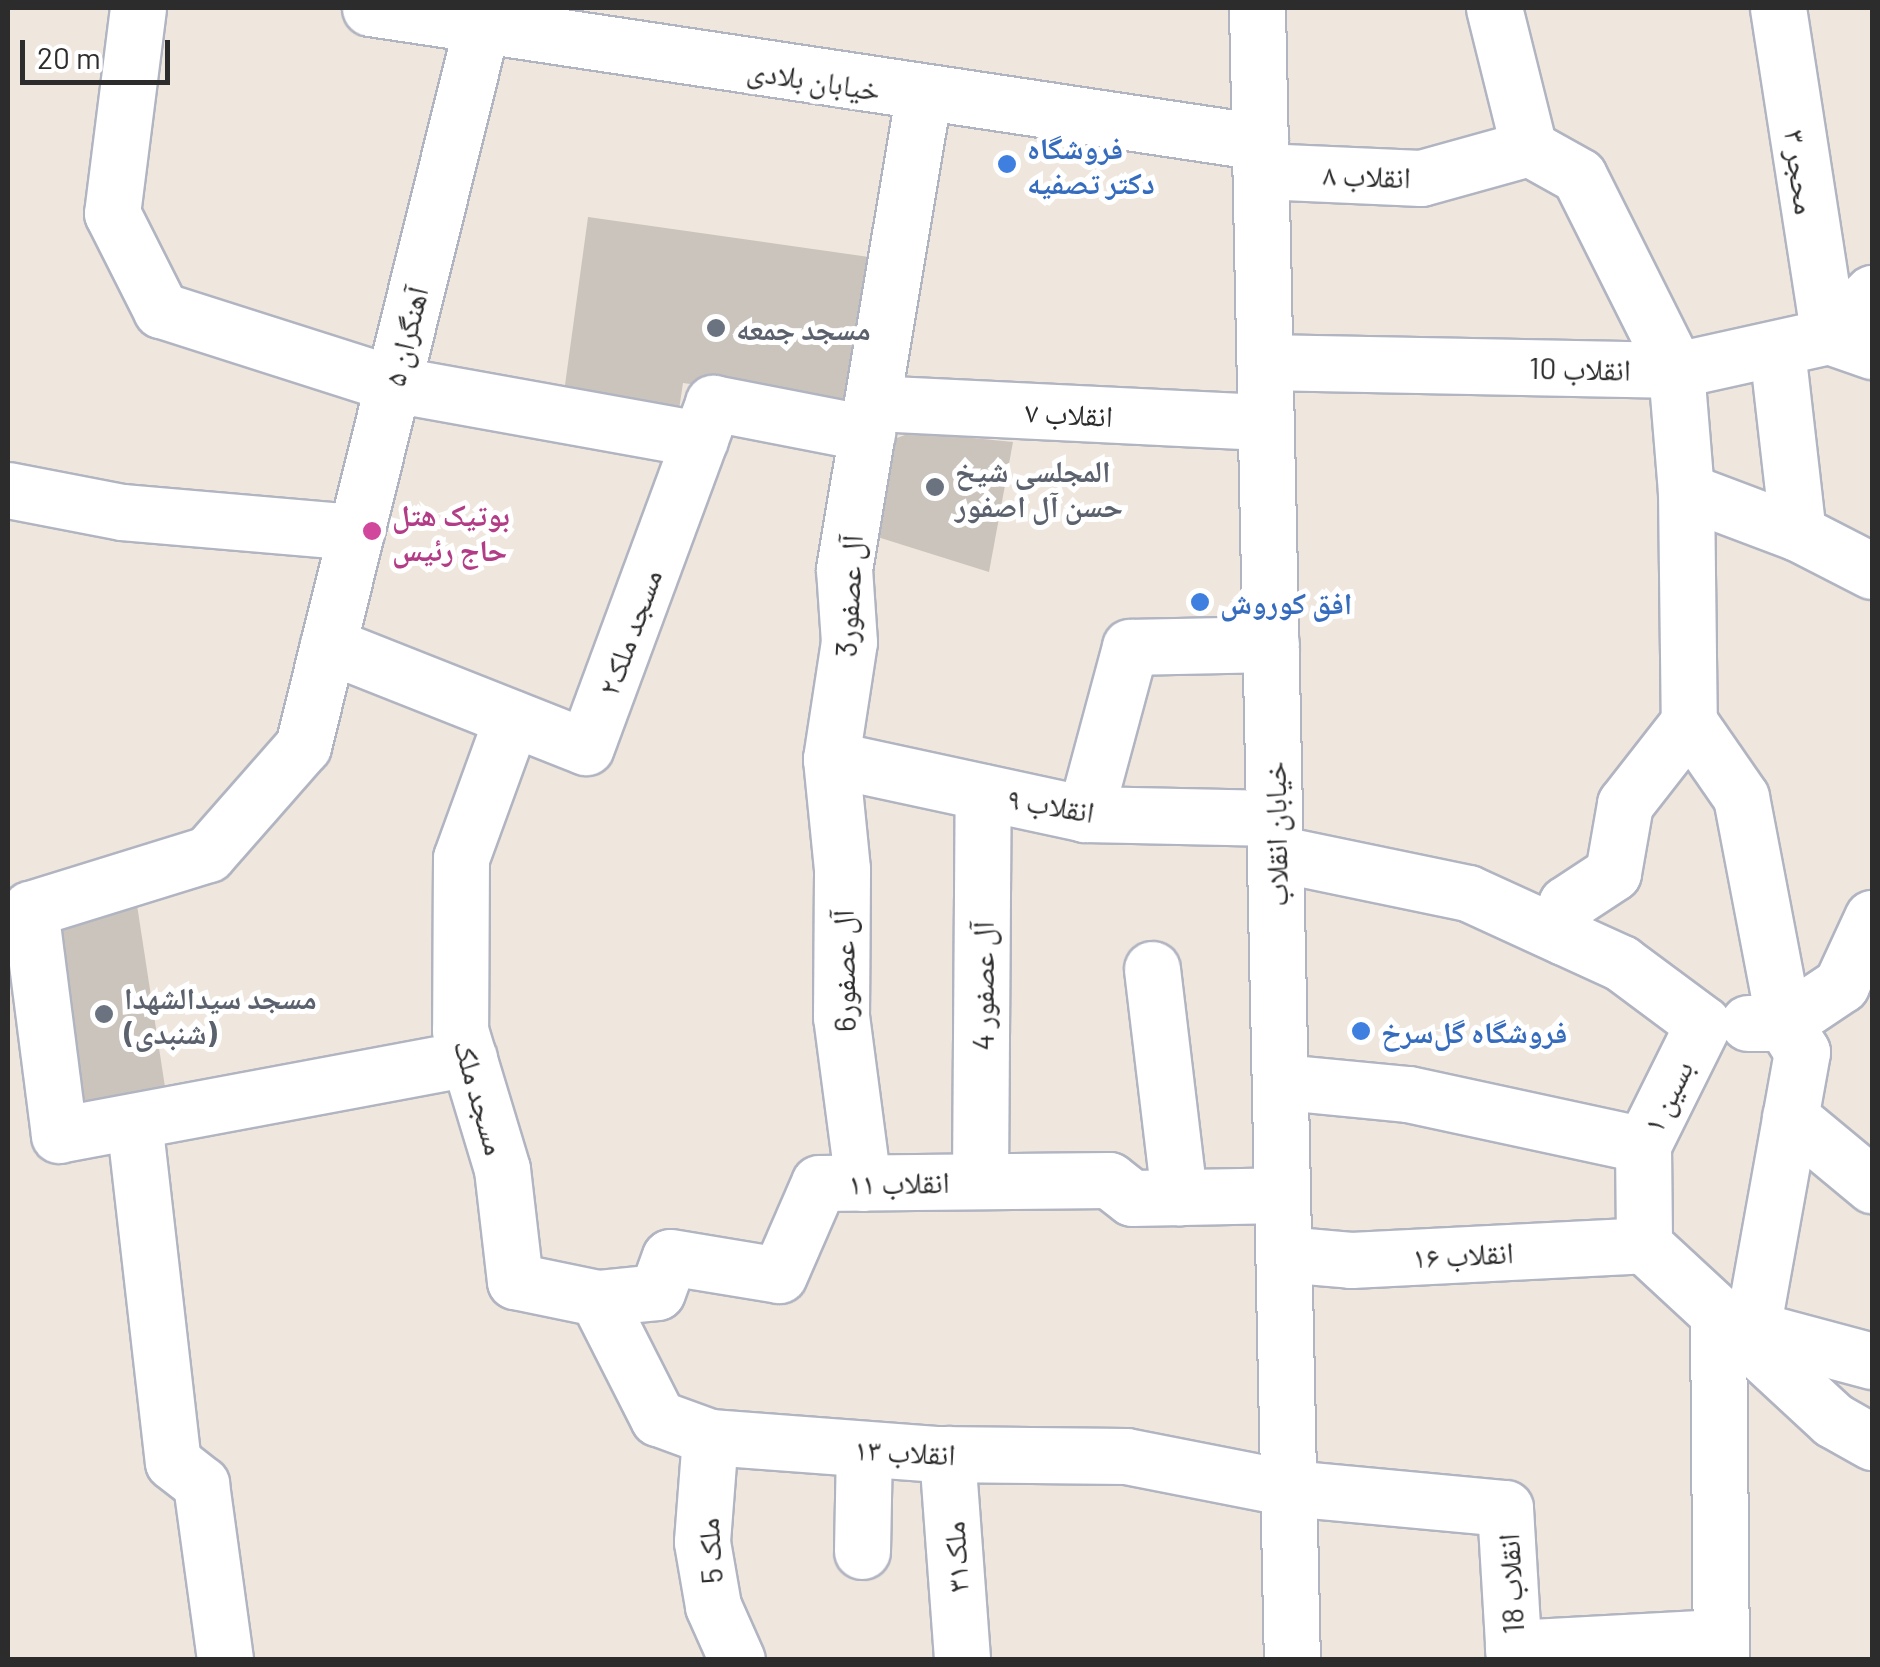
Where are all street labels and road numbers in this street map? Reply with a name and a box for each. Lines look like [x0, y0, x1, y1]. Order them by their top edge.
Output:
street label: خیابان بلادی [745, 51, 883, 107]
street label: محجر ۳ [1777, 127, 1825, 217]
street label: انقلاب ۸ [1322, 155, 1412, 195]
street label: آهنگران ۵ [375, 283, 435, 389]
street label: انقلاب 10 [1529, 349, 1631, 387]
street label: انقلاب ۷ [1024, 393, 1114, 433]
street label: آل عصفور3 [827, 534, 869, 658]
street label: مسجد ملک۲ [590, 564, 668, 700]
street label: خیابان انقلاب [1256, 761, 1294, 907]
street label: انقلاب ۹ [1005, 779, 1097, 829]
street label: آل عصفور6 [824, 910, 862, 1032]
street label: آل عصفور 4 [964, 921, 1000, 1051]
street label: مسجد ملک [447, 1035, 515, 1159]
street label: بسین ۱ [1634, 1054, 1700, 1138]
street label: انقلاب ۱۱ [848, 1163, 950, 1201]
street label: انقلاب ۱۶ [1411, 1233, 1515, 1275]
street label: انقلاب ۱۳ [853, 1430, 957, 1472]
street label: ملک 5 [689, 1517, 729, 1585]
street label: ملک۳۱ [935, 1520, 975, 1594]
street label: انقلاب 18 [1489, 1533, 1531, 1635]

